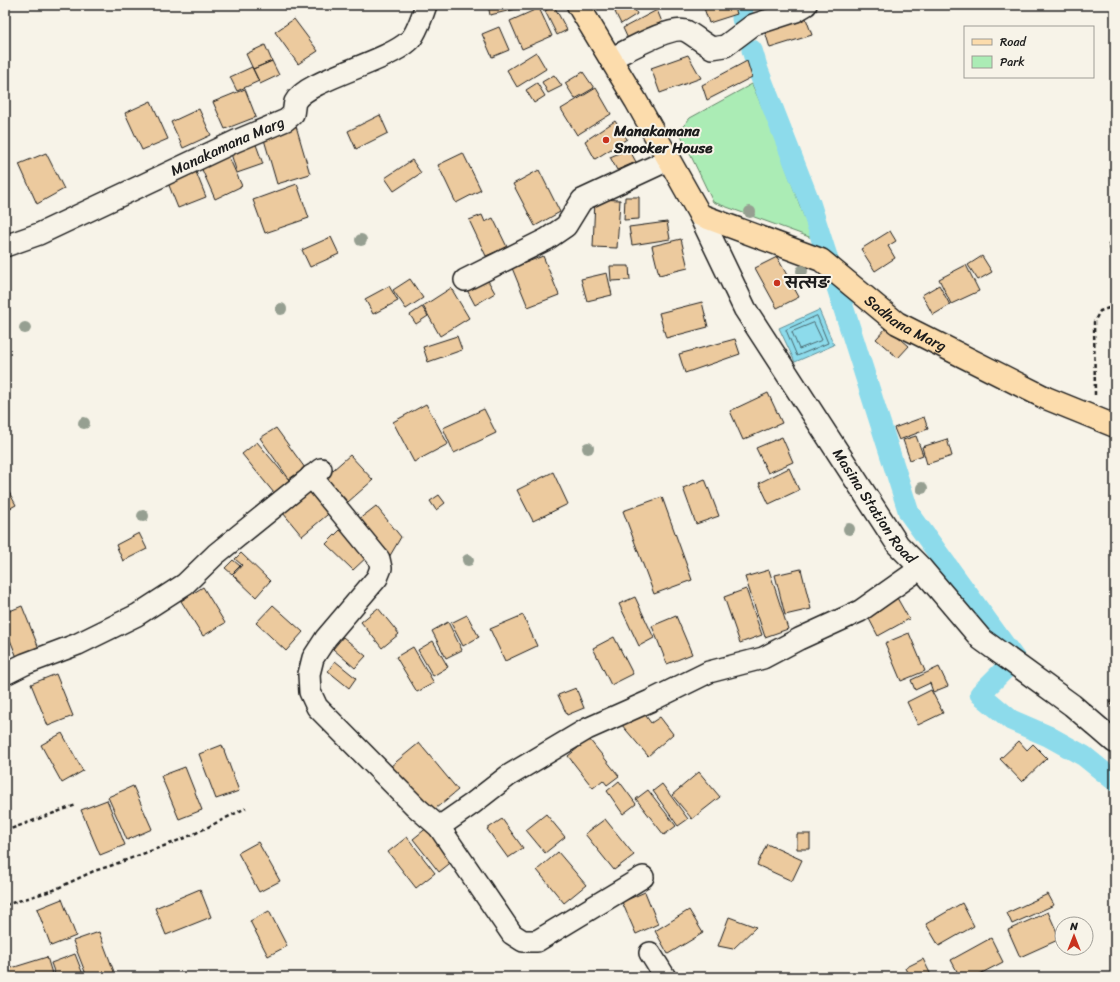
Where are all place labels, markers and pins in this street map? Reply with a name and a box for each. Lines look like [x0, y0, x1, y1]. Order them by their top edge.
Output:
place label: Manakamana Snooker House [613, 118, 713, 161]
marker: Manakamana Snooker House [601, 135, 611, 145]
place label: सत्सङ [783, 270, 832, 296]
marker: सत्सङ [772, 278, 782, 288]

